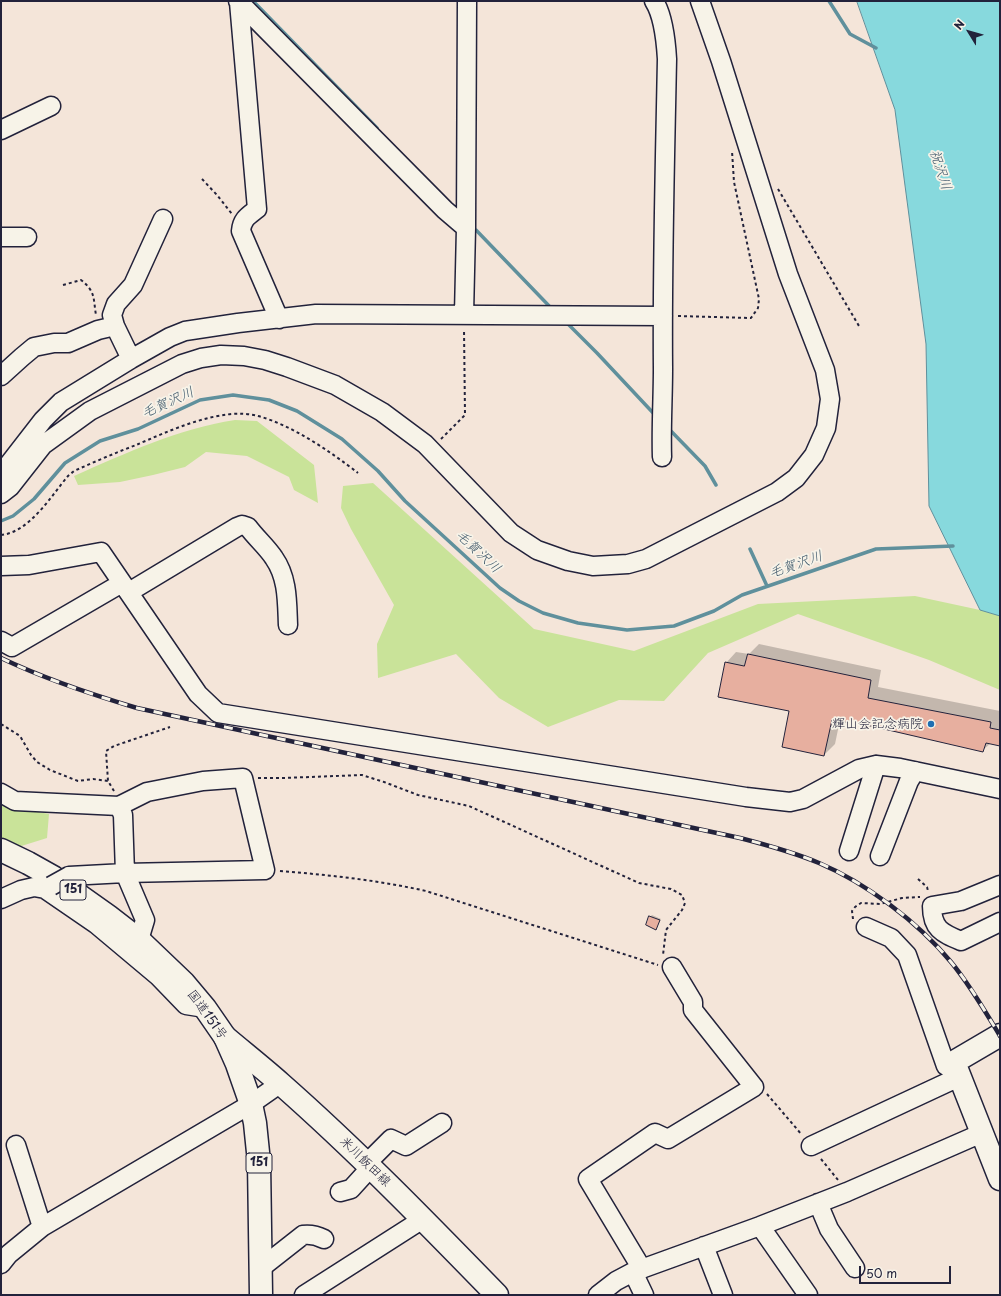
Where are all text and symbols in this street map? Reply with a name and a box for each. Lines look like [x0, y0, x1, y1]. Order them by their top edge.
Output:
north arrow [949, 12, 989, 52]
text: N [950, 16, 968, 33]
water label: 祝沢川 [926, 147, 954, 193]
water label: 毛賀沢川 [139, 384, 197, 422]
water label: 毛賀沢川 [452, 527, 504, 577]
water label: 毛賀沢川 [767, 548, 825, 582]
place label: 輝山会記念病院 [832, 716, 923, 732]
marker: 輝山会記念病院 [926, 719, 936, 729]
road number: 151 [60, 880, 86, 900]
street label: 国道151号 [184, 987, 230, 1043]
street label: 米川飯田線 [336, 1134, 394, 1190]
road number: 151 [246, 1153, 272, 1173]
scale bar [861, 1258, 953, 1284]
text: 50 m [866, 1264, 897, 1282]

